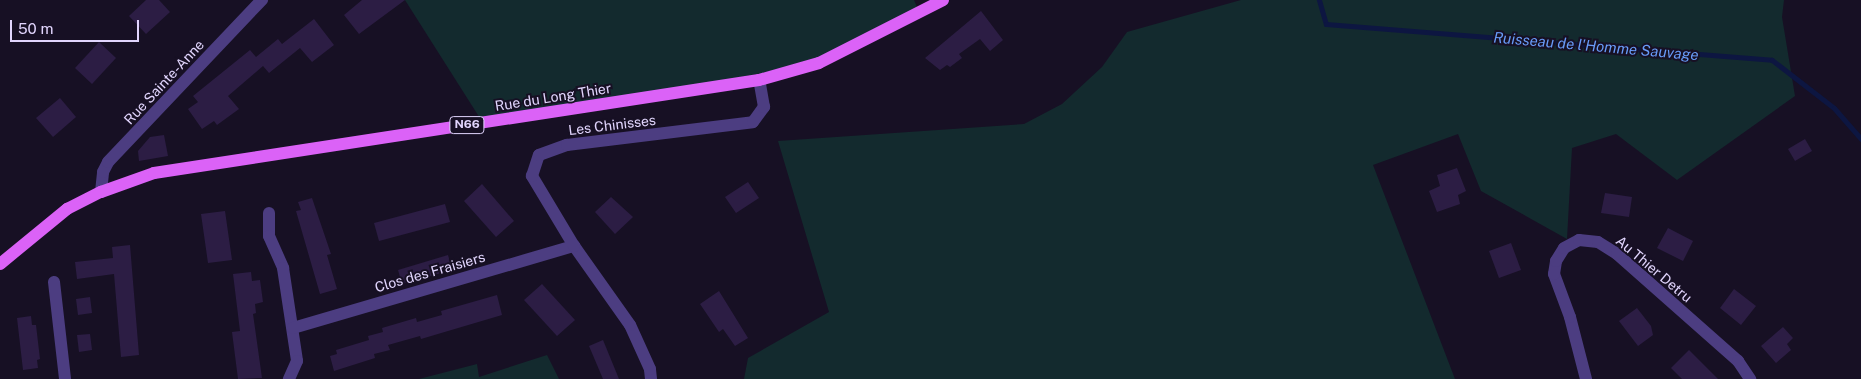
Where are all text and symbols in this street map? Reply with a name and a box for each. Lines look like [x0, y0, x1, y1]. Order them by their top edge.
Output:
scale bar [12, 10, 141, 42]
text: 50 m [18, 20, 53, 37]
water label: Ruisseau de l'Homme Sauvage [1492, 28, 1700, 64]
street label: Rue Sainte-Anne [121, 36, 207, 128]
street label: Rue du Long Thier [493, 79, 613, 115]
street label: Les Chinisses [567, 111, 657, 139]
road number: N66 [448, 116, 486, 134]
street label: Au Thier Detru [1612, 232, 1696, 306]
street label: Clos des Fraisiers [373, 248, 487, 296]

